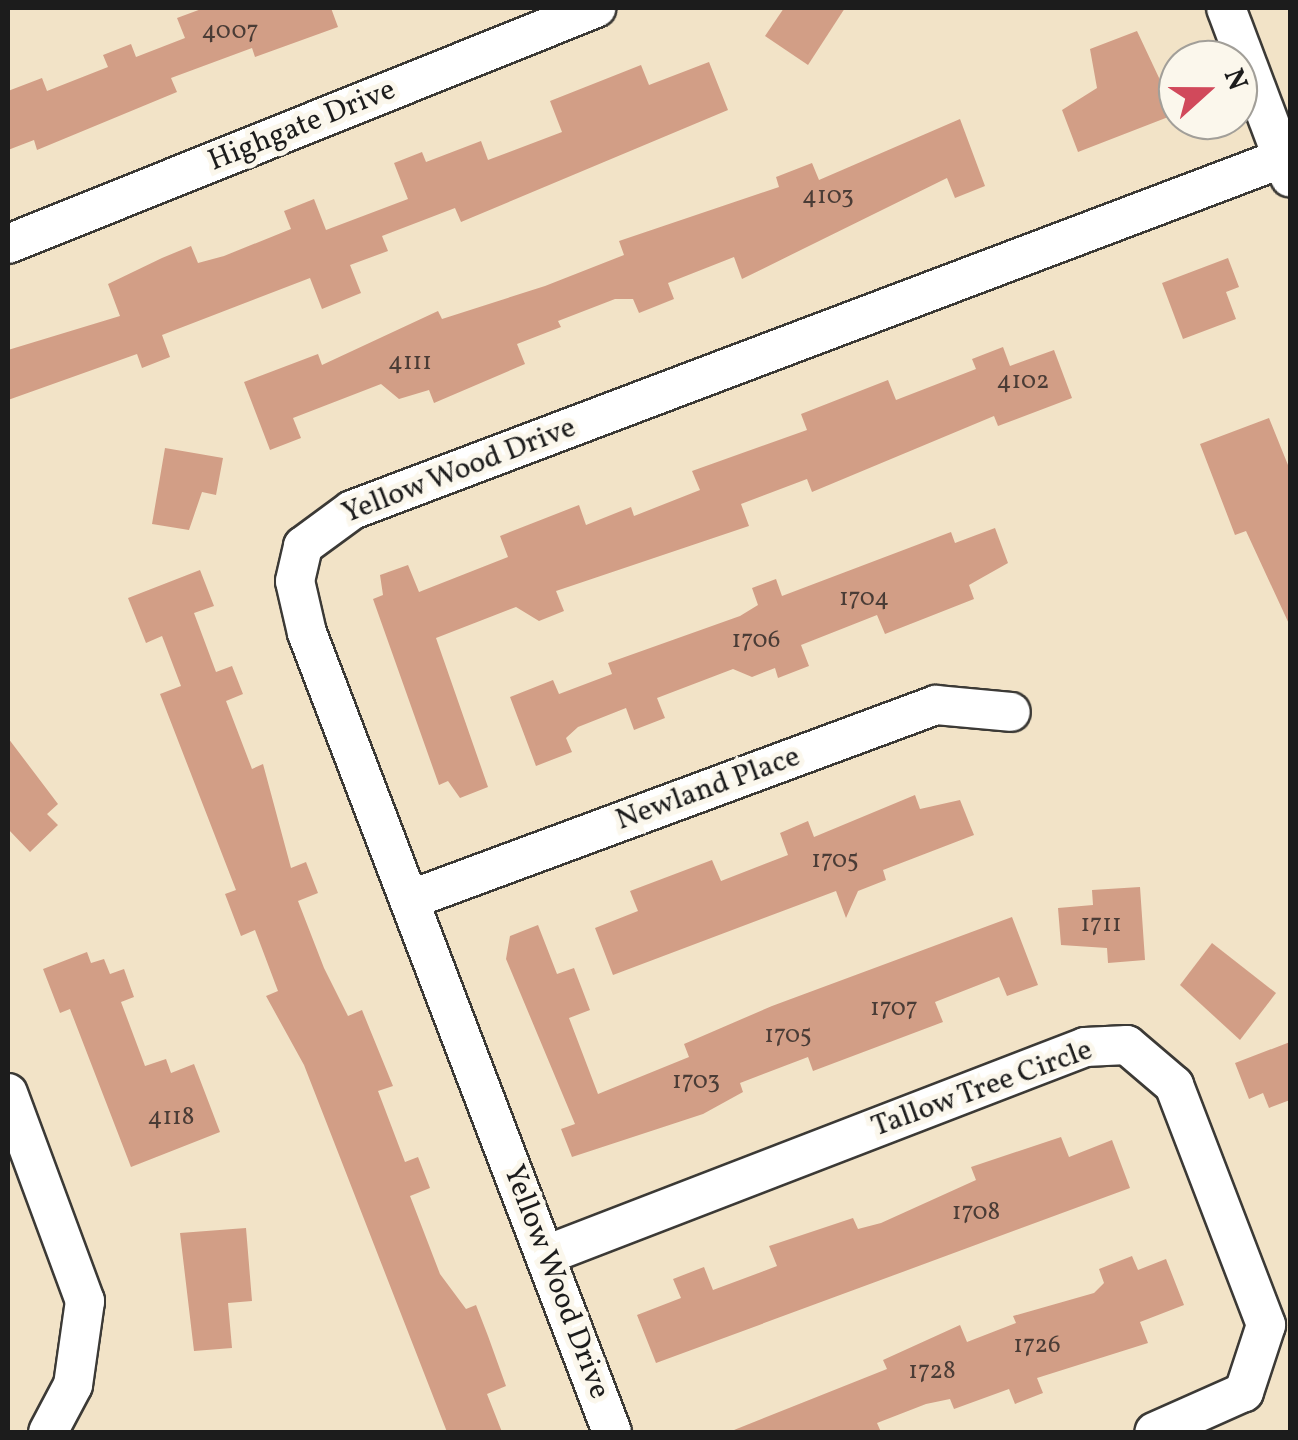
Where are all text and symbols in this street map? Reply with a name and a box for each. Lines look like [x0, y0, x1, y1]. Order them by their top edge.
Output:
house number: 4007 [201, 17, 259, 47]
north arrow [1158, 40, 1258, 140]
text: N [1213, 63, 1256, 96]
street label: Highgate Drive [203, 72, 401, 180]
house number: 4103 [802, 182, 854, 212]
house number: 4111 [388, 348, 432, 378]
house number: 4102 [996, 367, 1050, 397]
street label: Yellow Wood Drive [336, 410, 582, 532]
house number: 1704 [839, 584, 889, 614]
house number: 1706 [732, 626, 780, 656]
street label: Newland Place [611, 739, 805, 839]
house number: 1705 [811, 846, 859, 876]
house number: 1711 [1080, 910, 1122, 940]
house number: 1707 [870, 994, 918, 1024]
house number: 1705 [764, 1021, 812, 1051]
street label: Tallow Tree Circle [866, 1032, 1098, 1146]
house number: 1703 [672, 1067, 720, 1097]
house number: 4118 [147, 1103, 195, 1133]
street label: Yellow Wood Drive [495, 1159, 617, 1405]
house number: 1708 [952, 1198, 1000, 1228]
house number: 1726 [1013, 1331, 1061, 1361]
house number: 1728 [908, 1357, 956, 1387]

